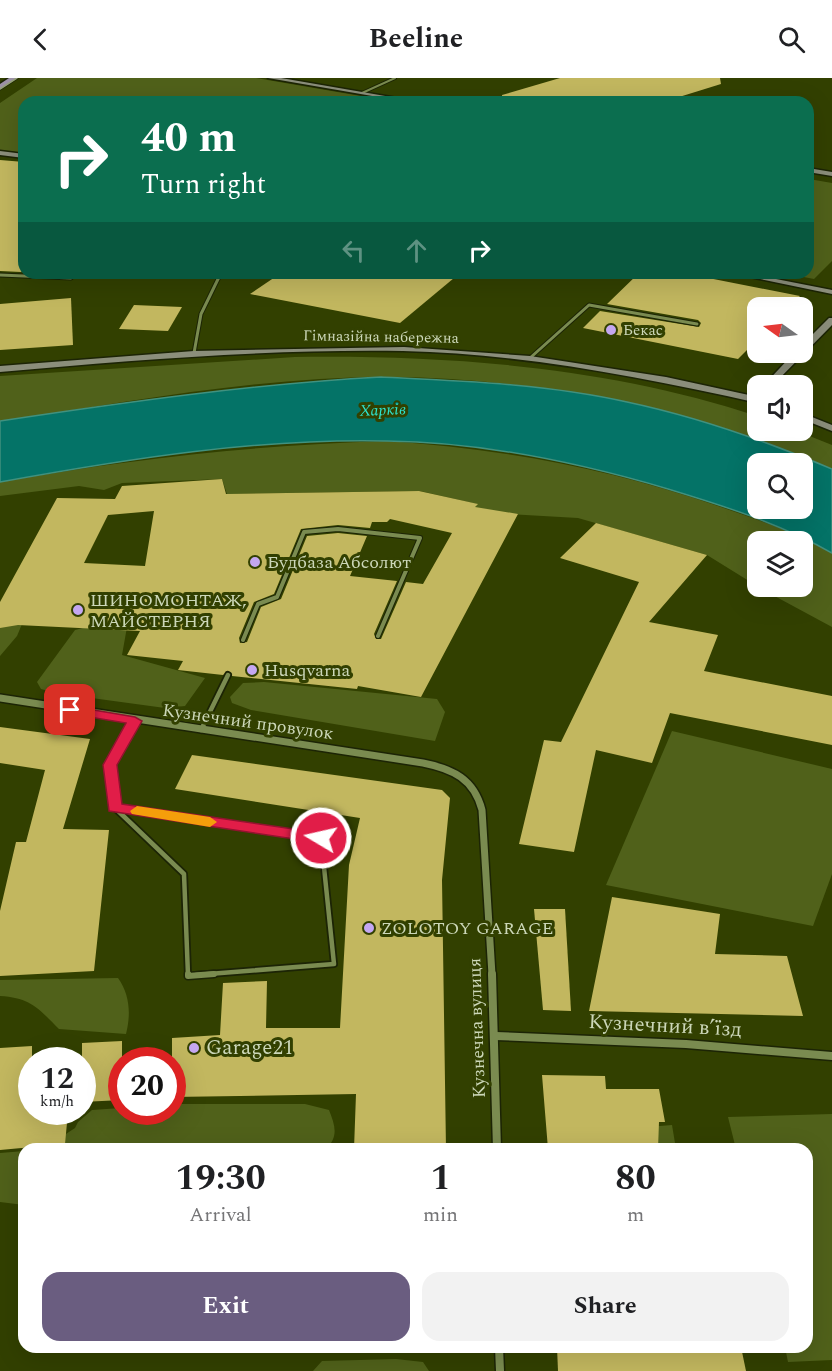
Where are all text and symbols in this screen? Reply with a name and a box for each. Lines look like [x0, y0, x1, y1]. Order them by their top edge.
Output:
text: Beeline [369, 18, 463, 60]
icon: back [24, 23, 57, 56]
icon: search [775, 23, 808, 56]
text: 40 m [141, 107, 236, 170]
icon: right [42, 120, 120, 198]
text: Turn right [141, 164, 266, 206]
icon: left [337, 234, 370, 267]
icon: ahead [400, 234, 433, 267]
icon: right [463, 234, 496, 267]
north arrow [747, 297, 813, 363]
map controls [747, 297, 813, 597]
place label: Бекас [623, 319, 663, 342]
marker: Бекас [604, 323, 618, 337]
street label: Гімназійна набережна [303, 324, 460, 350]
button: sound [747, 375, 813, 441]
water label: Харків [358, 397, 407, 423]
button: search [747, 453, 813, 519]
button: layers [747, 531, 813, 597]
place label: Будбаза Абсолют [267, 549, 411, 576]
marker: Будбаза Абсолют [248, 555, 262, 569]
place label: ШИНОМОНТАЖ, МАЙСТЕРНЯ [90, 587, 247, 635]
marker: ШИНОМОНТАЖ, МАЙСТЕРНЯ [71, 603, 85, 617]
place label: Husqvarna [264, 657, 350, 684]
marker: Husqvarna [245, 663, 259, 677]
pin [44, 684, 95, 735]
icon: arrive [53, 693, 86, 726]
street label: Кузнечний провулок [161, 697, 335, 747]
position arrow [289, 806, 353, 870]
place label: ZOLOTOY GARAGE [381, 915, 553, 942]
marker: ZOLOTOY GARAGE [362, 921, 376, 935]
street label: Кузнечна вулиця [461, 957, 493, 1099]
street label: Кузнечний в’їзд [587, 1006, 743, 1046]
place label: Garage21 [206, 1032, 294, 1064]
marker: Garage21 [187, 1041, 201, 1055]
speed limit sign: 20 [108, 1047, 186, 1125]
text: 12 [40, 1056, 74, 1102]
text: km/h [40, 1090, 74, 1113]
text: 19:30 [175, 1151, 266, 1206]
text: 1 [430, 1151, 451, 1206]
text: 80 [615, 1151, 656, 1206]
text: Arrival [189, 1200, 252, 1230]
text: min [423, 1200, 458, 1230]
text: m [627, 1200, 644, 1230]
button: Exit [42, 1272, 410, 1341]
button: Share [422, 1272, 789, 1341]

